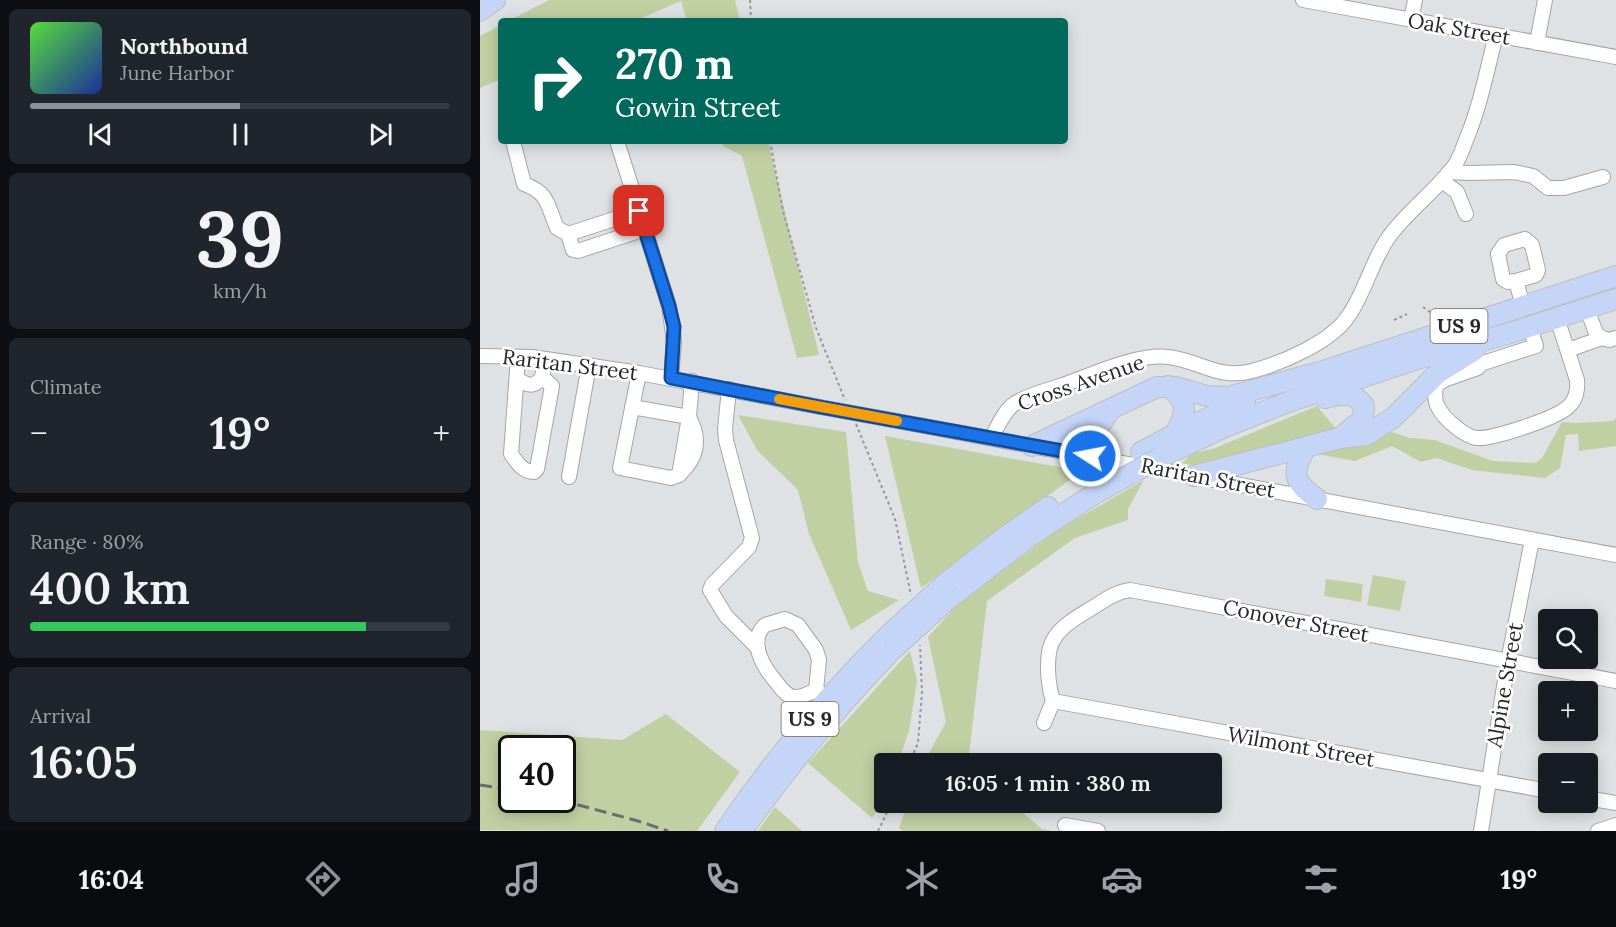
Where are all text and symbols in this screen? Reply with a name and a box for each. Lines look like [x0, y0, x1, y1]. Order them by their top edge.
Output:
street label: Oak Street [1406, 6, 1513, 51]
text: Northbound [120, 32, 248, 60]
text: 270 m [615, 37, 733, 91]
icon: right [516, 42, 594, 120]
text: June Harbor [120, 60, 234, 85]
text: Gowin Street [615, 90, 780, 124]
icon: previous [84, 118, 117, 151]
icon: pause [224, 118, 257, 151]
icon: next [364, 118, 397, 151]
pin [613, 185, 664, 236]
text: 39 [196, 189, 284, 288]
icon: arrive [622, 194, 655, 227]
text: km/h [213, 278, 267, 303]
road number: US 9 [1430, 309, 1488, 343]
street label: Raritan Street [501, 343, 640, 386]
street label: Cross Avenue [1014, 348, 1148, 417]
text: Climate [30, 374, 102, 399]
text: 19° [209, 404, 271, 461]
text: − [30, 412, 48, 454]
text: + [433, 412, 450, 454]
position arrow [1058, 424, 1122, 488]
street label: Raritan Street [1139, 451, 1278, 504]
text: Range · 80% [30, 529, 143, 554]
text: 400 km [30, 559, 190, 616]
street label: Conover Street [1221, 593, 1372, 648]
map controls [1538, 609, 1598, 813]
button: search [1538, 609, 1598, 669]
street label: Alpine Street [1480, 619, 1529, 751]
button: + [1538, 681, 1598, 741]
road number: US 9 [782, 702, 838, 736]
text: Arrival [30, 703, 91, 728]
street label: Wilmont Street [1225, 720, 1378, 773]
text: 16:05 [30, 733, 138, 790]
speed limit sign: 40 [498, 735, 576, 813]
button: − [1538, 753, 1598, 813]
text: 16:05 · 1 min · 380 m [945, 769, 1151, 797]
icon: directions [302, 858, 344, 900]
icon: music [502, 858, 544, 900]
icon: phone [701, 858, 743, 900]
icon: climate [901, 858, 943, 900]
icon: car [1101, 858, 1143, 900]
icon: filters [1300, 858, 1342, 900]
text: 16:04 [79, 862, 144, 896]
text: 19° [1500, 862, 1537, 896]

